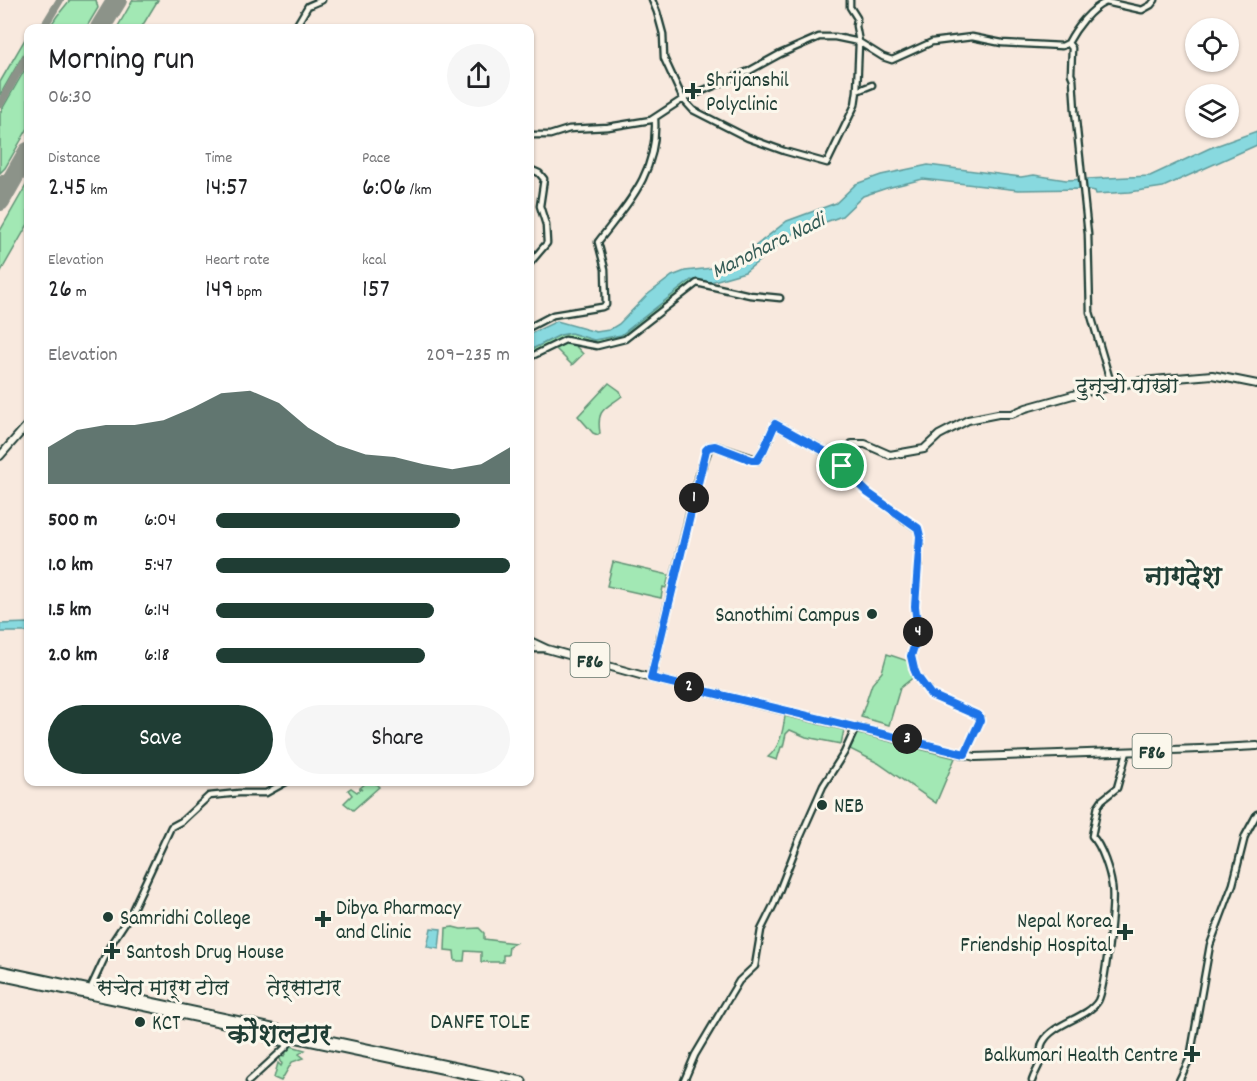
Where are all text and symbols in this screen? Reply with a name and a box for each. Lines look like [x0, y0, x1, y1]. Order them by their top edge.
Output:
map controls [1185, 18, 1239, 138]
button: locate [1185, 18, 1239, 72]
text: Morning run [48, 38, 195, 85]
button: share [447, 44, 510, 107]
place label: Shrijanshil Polyclinic [706, 67, 789, 121]
marker: Shrijanshil Polyclinic [684, 82, 702, 100]
text: 06:30 [48, 84, 92, 112]
button: layers [1185, 84, 1239, 138]
text: Distance [48, 147, 100, 170]
text: Time [205, 147, 232, 170]
text: Pace [362, 147, 390, 170]
text: 2.45 [48, 170, 87, 207]
text: 14:57 [205, 170, 248, 207]
text: 6:06 [362, 170, 406, 207]
text: km [87, 179, 108, 202]
text: /km [406, 179, 432, 202]
water label: Manohara Nadi [707, 205, 833, 288]
text: Elevation [48, 249, 104, 272]
text: Heart rate [205, 249, 270, 272]
text: kcal [362, 249, 386, 272]
text: 26 [48, 272, 72, 309]
text: 149 [205, 272, 233, 309]
text: 157 [362, 272, 390, 309]
text: m [72, 281, 87, 304]
text: bpm [233, 281, 262, 304]
text: Elevation [48, 342, 118, 370]
text: 209–235 m [426, 342, 510, 370]
district label: ढुन्चो पाखा [1075, 372, 1179, 403]
pin [816, 440, 867, 491]
icon: arrive [825, 449, 858, 482]
pin: 1 [679, 483, 709, 513]
text: 1 [692, 486, 696, 509]
text: 500 m [48, 507, 97, 535]
text: 6:04 [144, 507, 176, 535]
text: 1.0 km [48, 552, 93, 580]
text: 5:47 [144, 552, 173, 580]
district label: नागदेश [1144, 559, 1223, 598]
text: 1.5 km [48, 597, 91, 625]
text: 6:14 [144, 597, 170, 625]
place label: Sanothimi Campus [715, 602, 860, 632]
marker: Sanothimi Campus [865, 607, 879, 621]
pin: 4 [903, 617, 933, 647]
text: 4 [915, 620, 921, 643]
text: 2.0 km [48, 642, 97, 670]
text: 6:18 [144, 642, 170, 670]
road number: F86 [570, 643, 610, 677]
pin: 2 [674, 672, 704, 702]
text: 2 [686, 675, 693, 698]
button: Save [48, 705, 273, 774]
button: Share [285, 705, 510, 774]
pin: 3 [892, 724, 922, 754]
text: 3 [903, 727, 911, 750]
road number: F86 [1132, 734, 1172, 768]
place label: NEB [834, 793, 864, 823]
marker: NEB [815, 798, 829, 812]
place label: Dibya Pharmacy and Clinic [336, 895, 461, 949]
place label: Samridhi College [120, 905, 251, 935]
place label: Nepal Korea Friendship Hospital [960, 908, 1113, 962]
marker: Samridhi College [101, 910, 115, 924]
marker: Dibya Pharmacy and Clinic [314, 910, 332, 928]
marker: Nepal Korea Friendship Hospital [1116, 923, 1134, 941]
place label: Santosh Drug House [126, 939, 284, 969]
marker: Santosh Drug House [103, 942, 121, 960]
district label: सचेत मार्ग टोल [96, 974, 229, 1005]
district label: तेर्साटार [266, 974, 342, 1005]
district label: DANFE TOLE [430, 1008, 530, 1039]
place label: KCT [152, 1010, 181, 1040]
marker: KCT [133, 1015, 147, 1029]
district label: कौशलटार [225, 1017, 332, 1056]
place label: Balkumari Health Centre [984, 1042, 1178, 1072]
marker: Balkumari Health Centre [1183, 1045, 1201, 1063]

